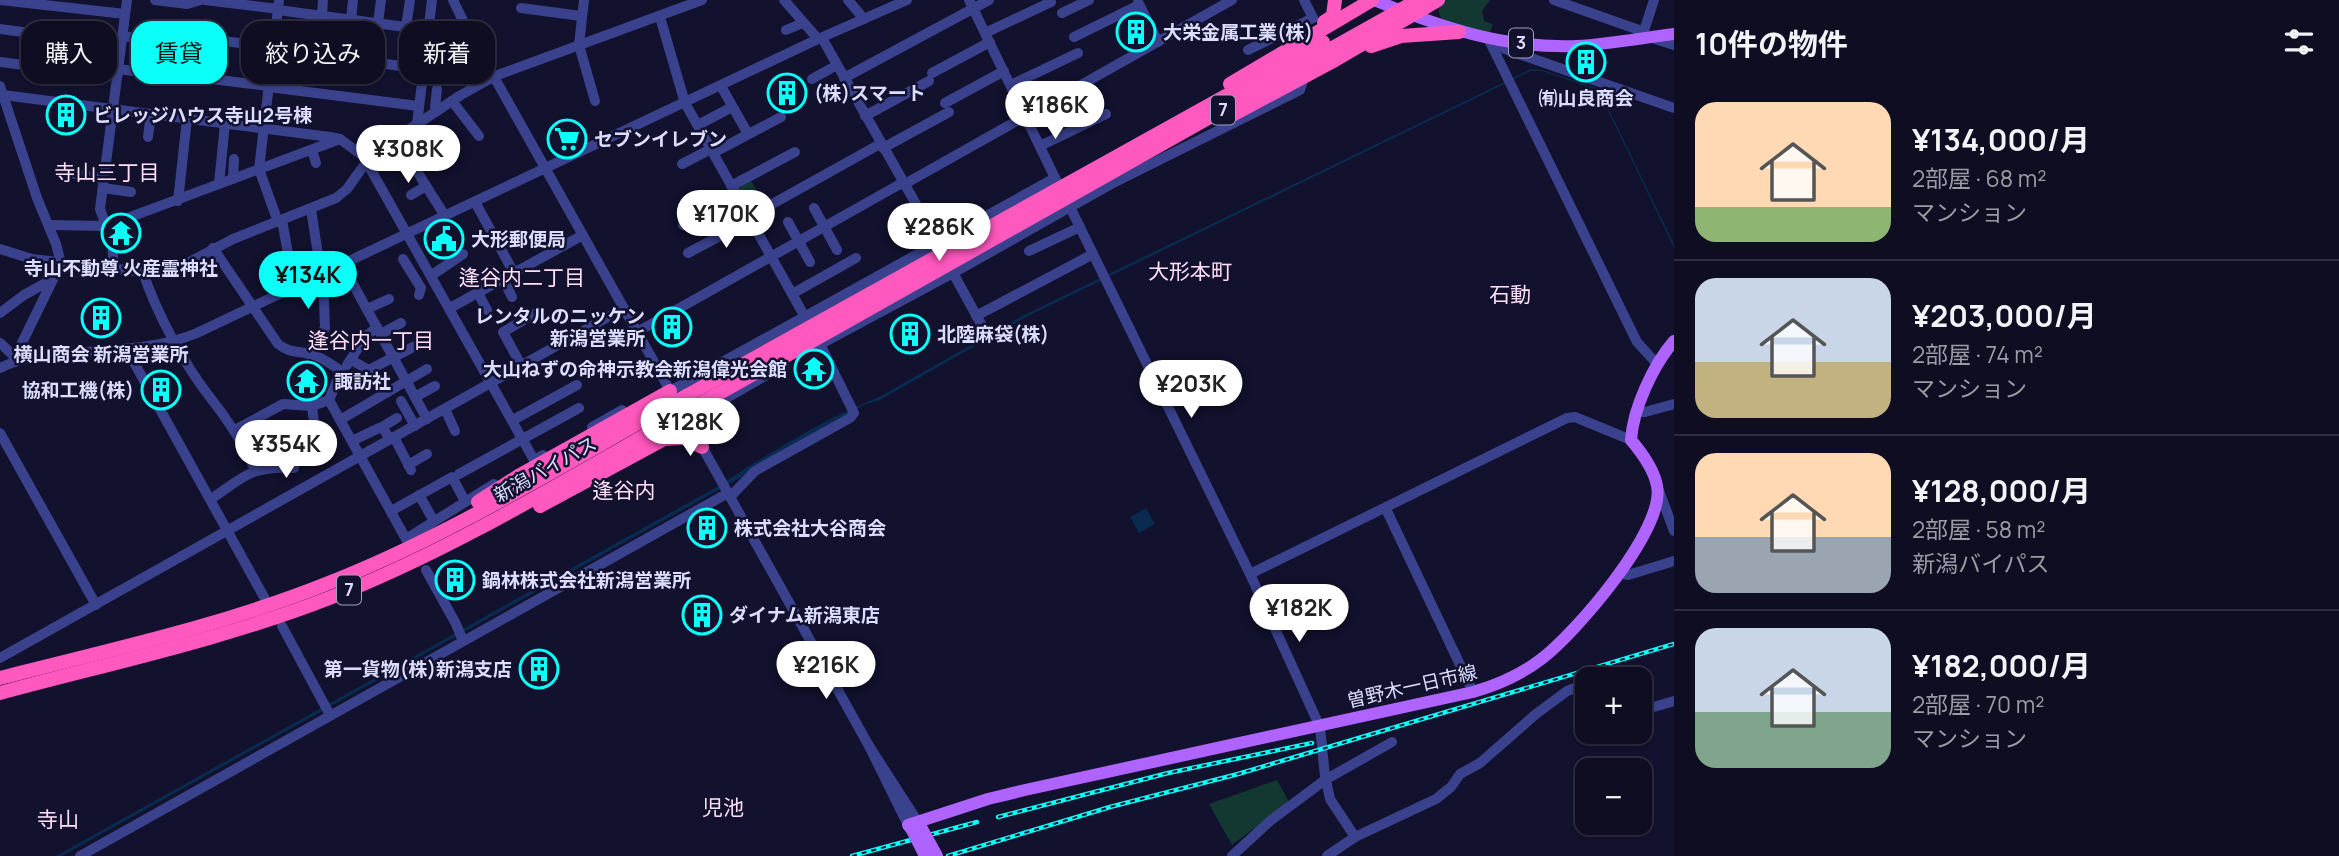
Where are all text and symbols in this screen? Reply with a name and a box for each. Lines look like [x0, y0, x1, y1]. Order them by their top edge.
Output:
building icon: 大栄金属工業(株) [1115, 11, 1157, 53]
place label: 大栄金属工業(株) [1163, 19, 1313, 45]
chip: 購入 [21, 21, 117, 84]
chip: 賃貸 [131, 21, 227, 84]
chip: 絞り込み [241, 21, 385, 84]
chip: 新着 [399, 21, 495, 84]
text: 10件の物件 [1695, 23, 1848, 64]
icon: filters [2280, 23, 2318, 61]
road number: 3 [1509, 28, 1533, 58]
building icon: ㈲山良商会 [1565, 41, 1607, 83]
building icon: (株)スマート [766, 72, 808, 114]
place label: (株)スマート [814, 80, 926, 106]
pin: ¥186K [1006, 82, 1104, 141]
place label: ㈲山良商会 [1538, 85, 1634, 111]
text: ¥186K [1021, 88, 1089, 120]
building icon: ビレッジハウス寺山2号棟 [45, 94, 87, 136]
road number: 7 [1211, 96, 1235, 124]
place label: ビレッジハウス寺山2号棟 [93, 102, 312, 128]
supermarket icon: セブンイレブン [546, 118, 588, 160]
text: ¥134,000/月 [1912, 119, 2090, 160]
pin: ¥308K [359, 125, 457, 185]
place label: セブンイレブン [594, 126, 727, 152]
icon: home [1751, 130, 1835, 214]
text: ¥308K [372, 132, 444, 164]
district label: 寺山三丁目 [55, 158, 160, 186]
text: 2部屋 · 68 m² [1912, 162, 2046, 194]
pin: ¥170K [677, 190, 775, 250]
text: マンション [1912, 196, 2027, 228]
text: ¥170K [693, 197, 759, 229]
pin: ¥286K [890, 204, 988, 263]
text: ¥286K [903, 210, 975, 242]
temple icon: 寺山不動尊 火産霊神社 [100, 212, 142, 254]
public building icon: 大形郵便局 [423, 218, 465, 260]
place label: 大形郵便局 [471, 226, 566, 252]
pin: ¥134K [259, 252, 357, 311]
place label: 寺山不動尊 火産霊神社 [24, 255, 218, 281]
district label: 大形本町 [1148, 257, 1232, 285]
text: ¥134K [275, 258, 341, 290]
district label: 逢谷内二丁目 [459, 263, 585, 291]
district label: 石動 [1489, 280, 1531, 308]
text: ¥203,000/月 [1912, 295, 2097, 336]
building icon: 横山商会 新潟営業所 [80, 297, 122, 339]
place label: レンタルのニッケン 新潟営業所 [475, 303, 645, 351]
building icon: レンタルのニッケン 新潟営業所 [651, 306, 693, 348]
icon: home [1751, 306, 1835, 390]
building icon: 北陸麻袋(株) [889, 313, 931, 355]
place label: 北陸麻袋(株) [937, 321, 1049, 347]
district label: 逢谷内一丁目 [308, 326, 434, 354]
text: 2部屋 · 74 m² [1912, 338, 2043, 370]
place label: 横山商会 新潟営業所 [14, 341, 188, 367]
temple icon: 大山ねずの命神示教会新潟偉光会館 [793, 348, 835, 390]
place label: 大山ねずの命神示教会新潟偉光会館 [483, 356, 787, 382]
temple icon: 諏訪社 [286, 360, 328, 402]
pin: ¥203K [1142, 360, 1240, 420]
text: ¥203K [1155, 367, 1227, 399]
place label: 諏訪社 [334, 368, 391, 394]
building icon: 協和工機(株) [140, 369, 182, 411]
text: マンション [1912, 372, 2027, 404]
place label: 協和工機(株) [22, 377, 134, 403]
pin: ¥128K [641, 398, 739, 458]
text: ¥128K [657, 405, 723, 437]
pin: ¥354K [237, 420, 335, 480]
text: ¥354K [251, 427, 321, 459]
street label: 新潟バイパス [489, 430, 601, 508]
text: ¥128,000/月 [1912, 470, 2091, 511]
district label: 逢谷内 [593, 476, 656, 504]
icon: home [1751, 481, 1835, 565]
building icon: 株式会社大谷商会 [686, 507, 728, 549]
text: 2部屋 · 58 m² [1912, 513, 2045, 545]
place label: 株式会社大谷商会 [734, 515, 886, 541]
text: 新潟バイパス [1912, 547, 2050, 579]
building icon: 鍋林株式会社新潟営業所 [434, 559, 476, 601]
place label: 鍋林株式会社新潟営業所 [481, 567, 691, 593]
road number: 7 [337, 576, 361, 604]
pin: ¥182K [1250, 584, 1348, 644]
text: ¥182K [1266, 591, 1332, 623]
building icon: ダイナム新潟東店 [681, 594, 723, 636]
place label: ダイナム新潟東店 [729, 602, 880, 628]
pin: ¥216K [777, 642, 875, 701]
text: ¥182,000/月 [1912, 645, 2091, 686]
building icon: 第一貨物(株)新潟支店 [518, 648, 560, 690]
text: ¥216K [792, 648, 860, 680]
place label: 第一貨物(株)新潟支店 [324, 656, 512, 682]
icon: home [1751, 656, 1835, 740]
street label: 曽野木一日市線 [1344, 658, 1480, 714]
map controls [1575, 667, 1652, 835]
button: + [1575, 667, 1652, 744]
text: 2部屋 · 70 m² [1912, 688, 2044, 720]
text: マンション [1912, 722, 2027, 754]
button: − [1575, 758, 1652, 835]
district label: 児池 [702, 793, 744, 821]
district label: 寺山 [37, 805, 79, 833]

